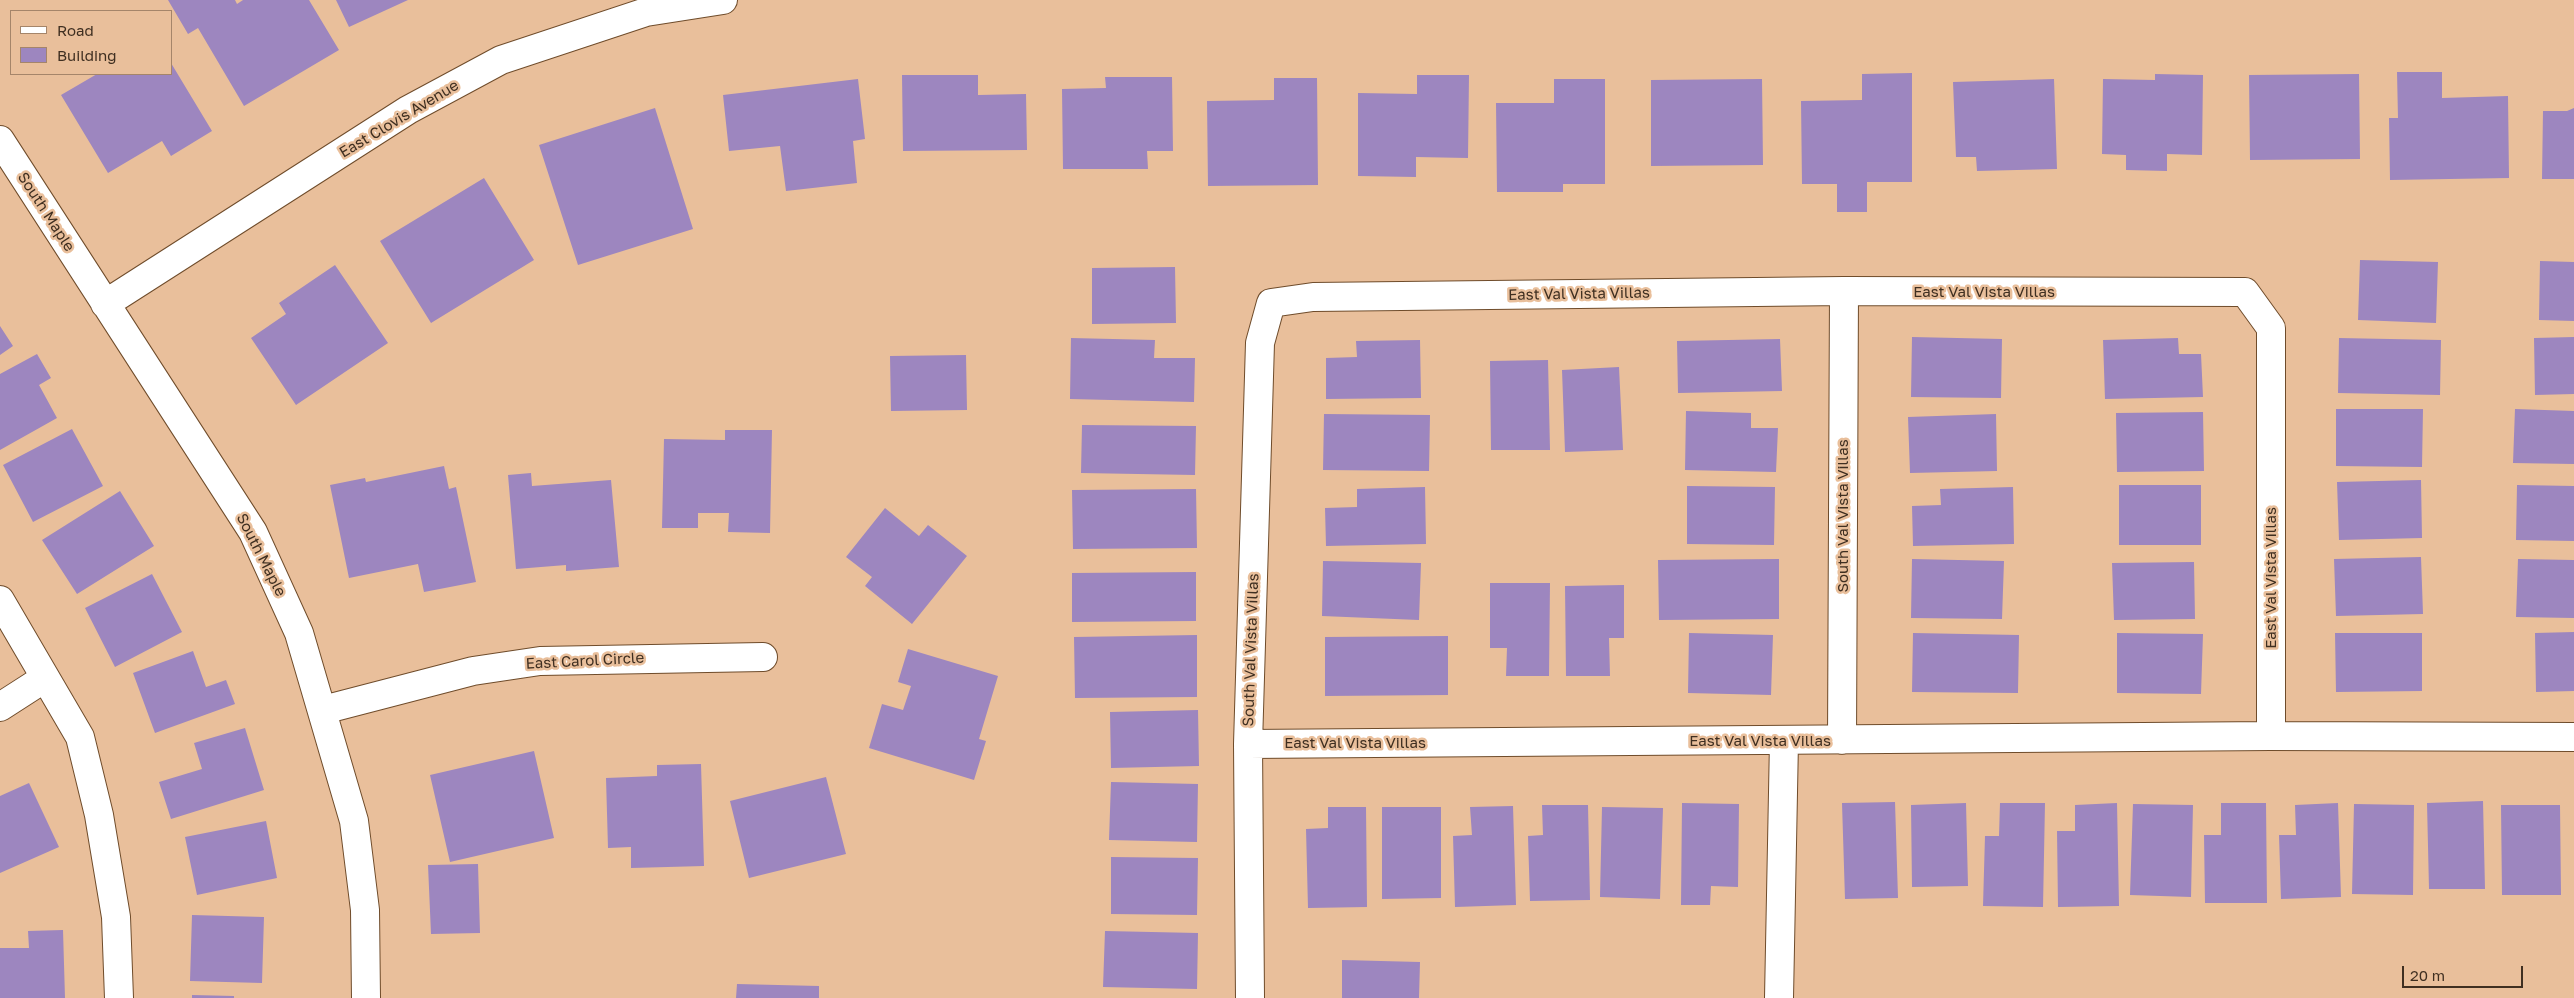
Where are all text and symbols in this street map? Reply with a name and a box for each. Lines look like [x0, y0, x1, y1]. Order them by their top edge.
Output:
legend [10, 10, 172, 75]
text: Road [57, 21, 94, 39]
text: Building [57, 46, 117, 64]
street label: East Clovis Avenue [336, 76, 462, 162]
street label: South Maple [14, 169, 78, 255]
street label: East Val Vista Villas [1913, 283, 2055, 301]
street label: East Val Vista Villas [1508, 284, 1650, 304]
street label: South Val Vista Villas [1834, 439, 1852, 593]
street label: East Val Vista Villas [2262, 507, 2280, 649]
street label: South Maple [232, 511, 290, 599]
street label: South Val Vista Villas [1239, 573, 1263, 727]
street label: East Carol Circle [525, 649, 645, 673]
street label: East Val Vista Villas [1689, 732, 1831, 750]
street label: East Val Vista Villas [1284, 734, 1426, 752]
scale bar [2404, 956, 2525, 988]
text: 20 m [2410, 966, 2445, 984]

